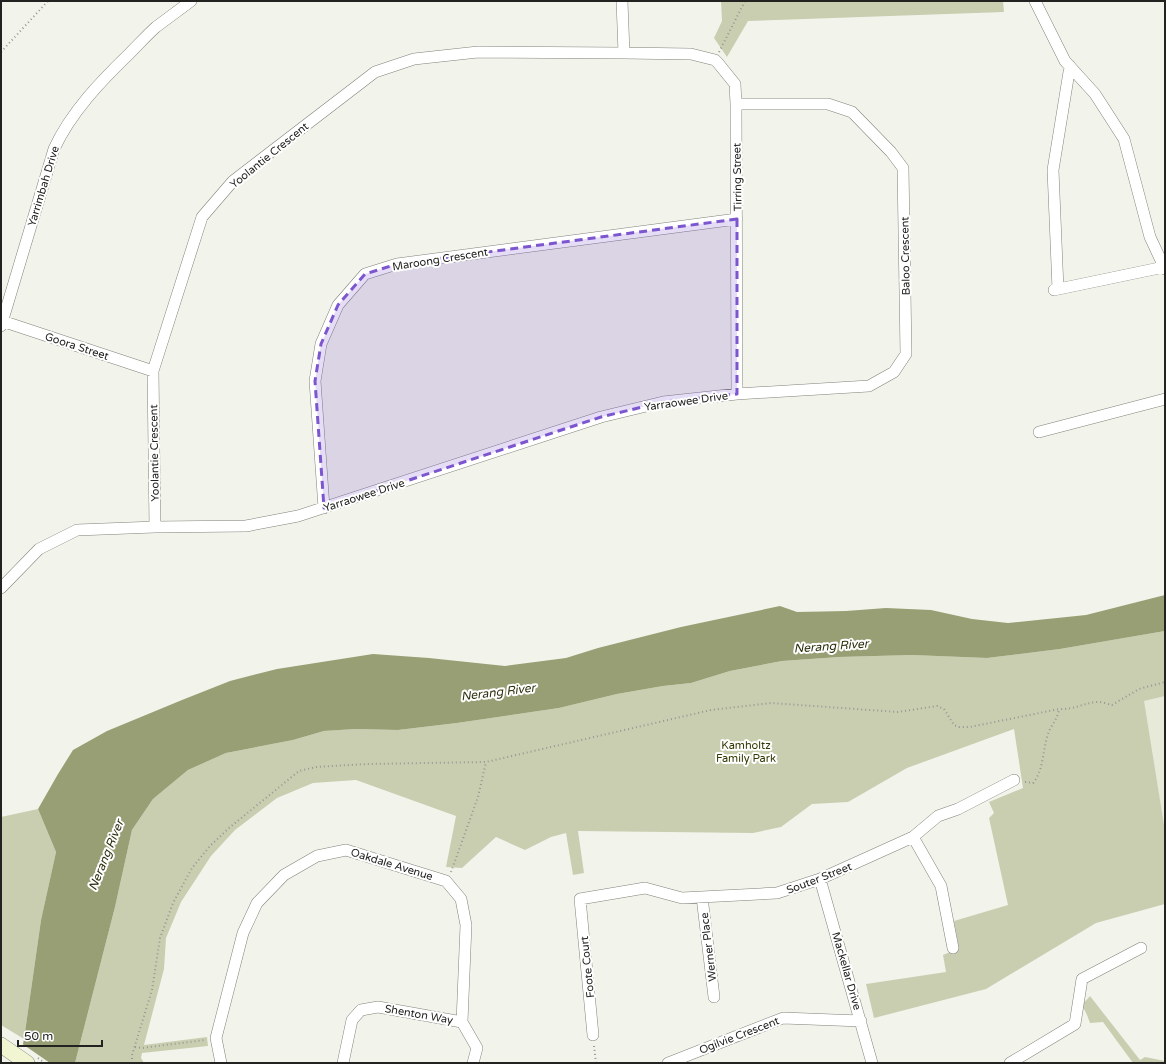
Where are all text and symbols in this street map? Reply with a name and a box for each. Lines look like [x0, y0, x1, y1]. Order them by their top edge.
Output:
street label: Yoolantie Crescent [228, 120, 311, 191]
street label: Tirring Street [730, 143, 745, 211]
street label: Yarrimbah Drive [25, 144, 62, 228]
street label: Baloo Crescent [898, 217, 913, 295]
street label: Maroong Crescent [391, 246, 489, 273]
street label: Goora Street [43, 330, 110, 363]
street label: Yarraowee Drive [643, 389, 729, 414]
street label: Yoolantie Crescent [147, 404, 162, 502]
street label: Yarraowee Drive [322, 476, 406, 515]
water label: Nerang River [793, 636, 870, 656]
water label: Nerang River [460, 680, 537, 704]
park label: Kamholtz Family Park [716, 739, 776, 765]
water label: Nerang River [86, 816, 127, 892]
street label: Oakdale Avenue [349, 846, 435, 883]
street label: Souter Street [785, 860, 854, 897]
street label: Werner Place [698, 912, 719, 982]
street label: Mackellar Drive [829, 931, 864, 1012]
street label: Foote Court [578, 935, 597, 998]
street label: Shenton Way [384, 1002, 454, 1027]
street label: Ogilvie Crescent [697, 1014, 781, 1057]
scale bar [18, 1022, 102, 1048]
text: 50 m [24, 1029, 53, 1043]

